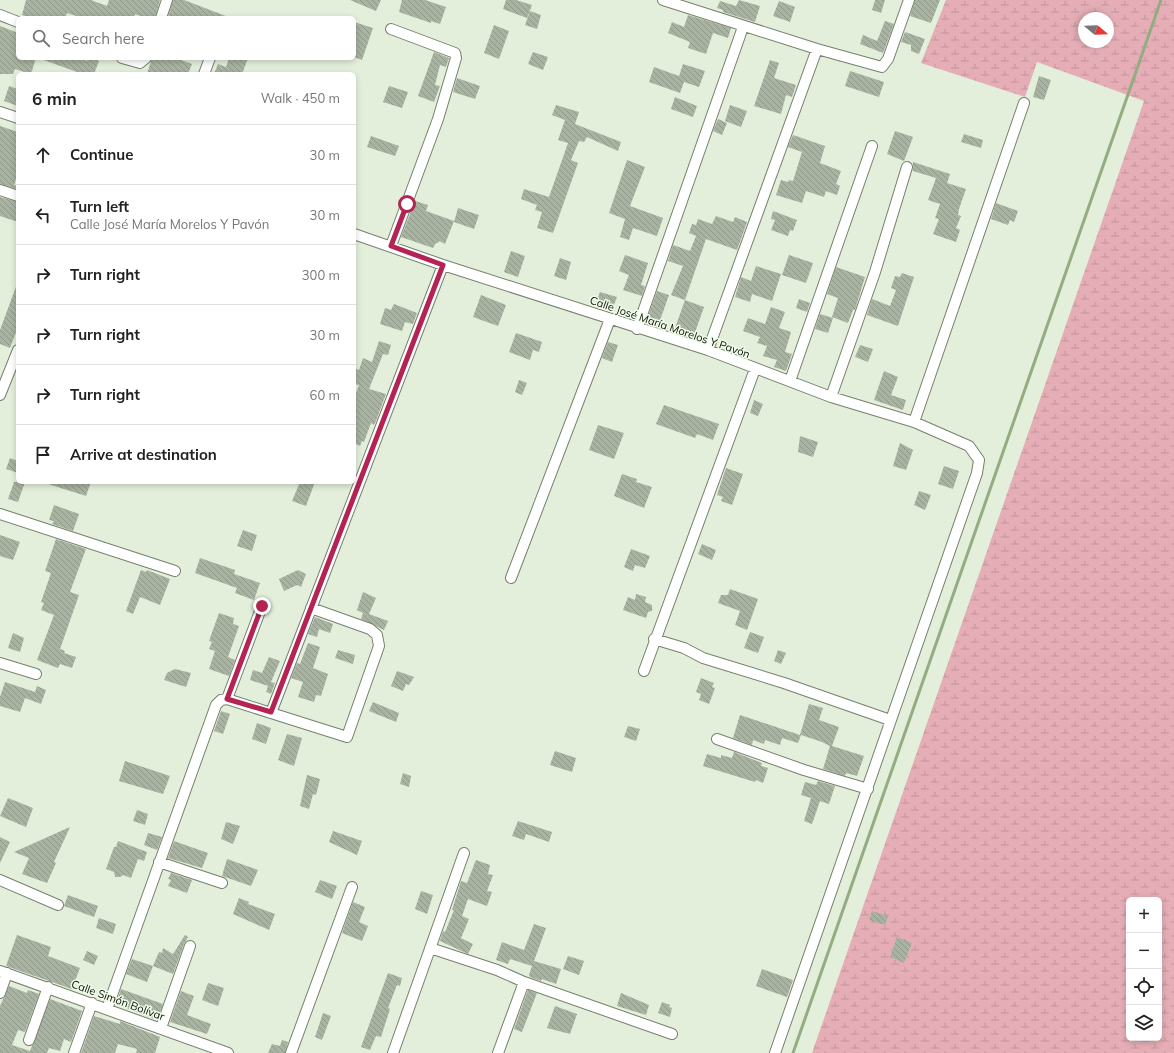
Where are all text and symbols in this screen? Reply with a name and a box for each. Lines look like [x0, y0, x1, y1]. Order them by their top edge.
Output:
north arrow [1078, 12, 1114, 48]
search box [16, 16, 356, 60]
icon: search [30, 27, 52, 49]
text: Search here [62, 29, 144, 48]
text: 6 min [32, 88, 77, 109]
text: Walk · 450 m [261, 90, 340, 106]
icon: ahead [32, 144, 54, 166]
text: Continue [70, 145, 133, 164]
text: 30 m [310, 147, 340, 163]
route start [398, 195, 416, 213]
text: Turn left [70, 197, 129, 216]
icon: left [32, 204, 54, 226]
text: 30 m [310, 207, 340, 223]
text: Calle José María Morelos Y Pavón [70, 216, 269, 232]
icon: right [32, 264, 54, 286]
text: Turn right [70, 265, 140, 284]
text: 300 m [302, 267, 340, 283]
street label: Calle José María Morelos Y Pavón [588, 293, 752, 361]
icon: right [32, 324, 54, 346]
text: Turn right [70, 325, 140, 344]
text: 30 m [310, 327, 340, 343]
icon: right [32, 384, 54, 406]
text: Turn right [70, 385, 140, 404]
text: 60 m [310, 387, 340, 403]
icon: arrive [32, 444, 54, 466]
text: Arrive at destination [70, 445, 217, 464]
route end [253, 597, 271, 615]
map controls [1126, 897, 1162, 1041]
button: + [1126, 897, 1162, 933]
button: − [1126, 933, 1162, 969]
button: locate [1126, 969, 1162, 1005]
street label: Calle Simón Bolívar [70, 977, 166, 1023]
button: layers [1126, 1005, 1162, 1041]

